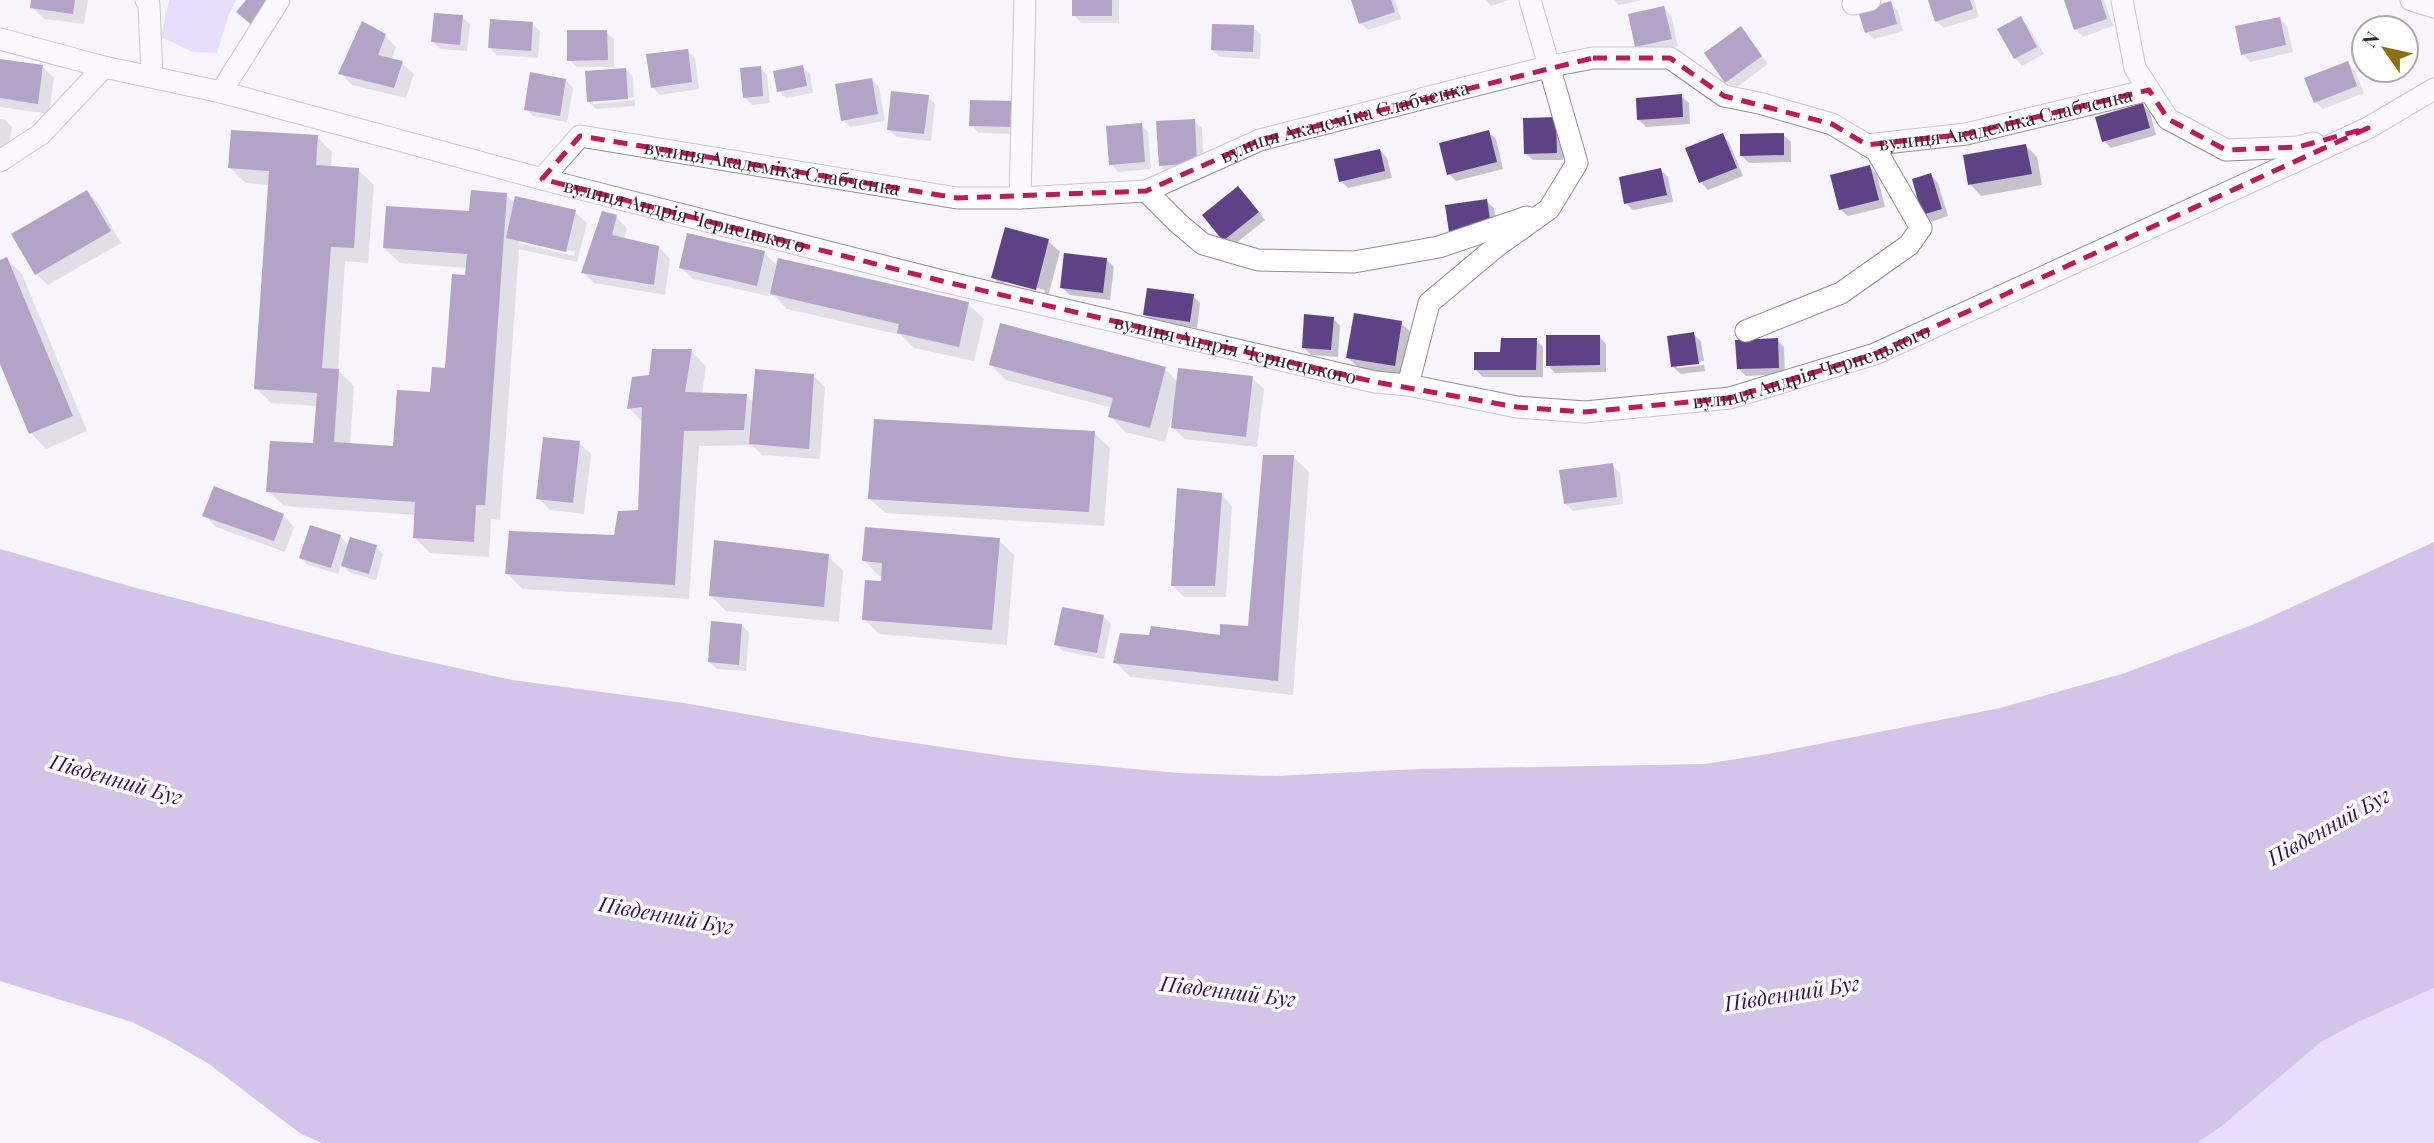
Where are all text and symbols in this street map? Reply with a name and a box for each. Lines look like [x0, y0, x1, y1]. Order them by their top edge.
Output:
north arrow [2350, 14, 2420, 84]
text: N [2355, 26, 2385, 52]
street label: вулиця Академіка Слабченка [1215, 73, 1473, 168]
street label: вулиця Академіка Слабченка [1877, 80, 2135, 156]
street label: вулиця Академіка Слабченка [643, 133, 902, 200]
street label: вулиця Андрія Чернецького [561, 171, 808, 258]
street label: вулиця Андрія Чернецького [1112, 308, 1359, 389]
street label: вулиця Андрія Чернецького [1691, 317, 1934, 414]
water label: Південний Буг [46, 746, 186, 810]
water label: Південний Буг [2261, 780, 2395, 871]
water label: Південний Буг [596, 888, 736, 940]
water label: Південний Буг [1158, 968, 1298, 1012]
water label: Південний Буг [1721, 968, 1861, 1017]

